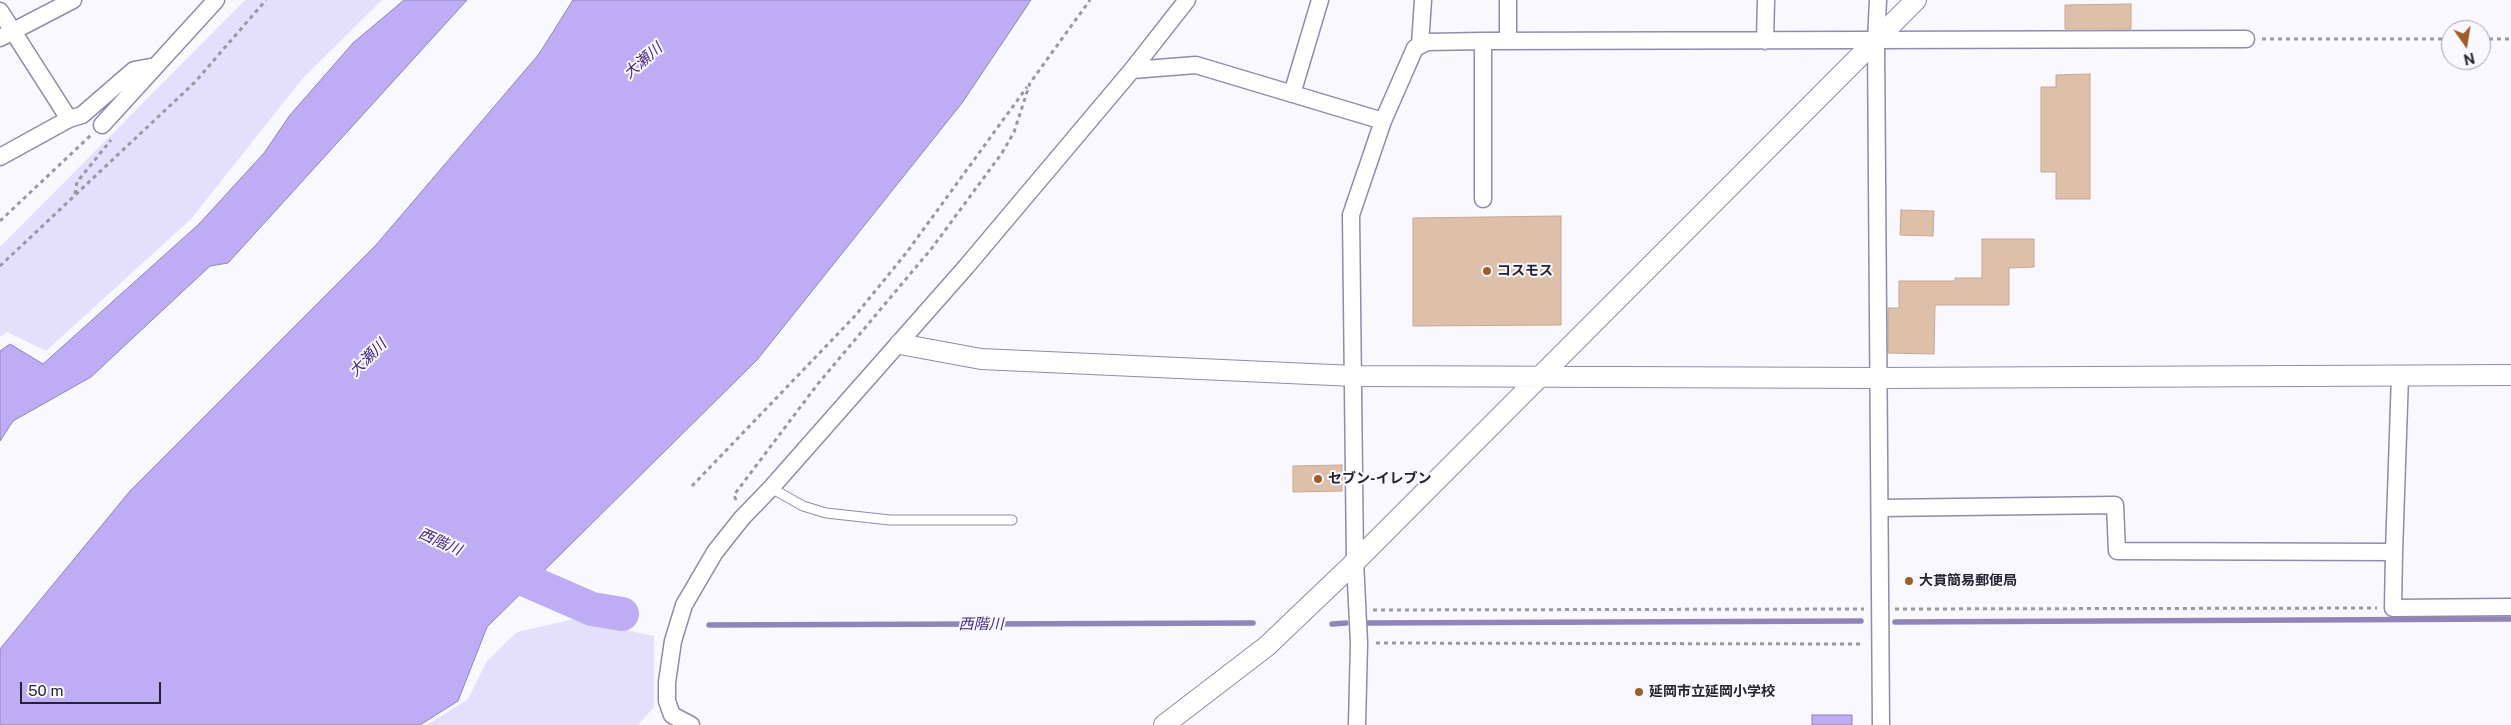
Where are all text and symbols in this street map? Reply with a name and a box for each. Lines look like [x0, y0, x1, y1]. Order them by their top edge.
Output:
north arrow [2441, 20, 2491, 70]
water label: 大瀬川 [620, 39, 666, 83]
text: N [2462, 50, 2476, 68]
place label: コスモス [1497, 263, 1553, 279]
marker: コスモス [1481, 265, 1493, 277]
water label: 大瀬川 [346, 336, 390, 380]
place label: セブン-イレブン [1328, 471, 1432, 487]
marker: セブン-イレブン [1312, 473, 1324, 485]
water label: 西階川 [416, 525, 464, 559]
place label: 大貫簡易郵便局 [1919, 573, 2017, 589]
marker: 大貫簡易郵便局 [1903, 575, 1915, 587]
water label: 西階川 [959, 615, 1003, 633]
scale bar [22, 672, 164, 704]
text: 50 m [28, 682, 63, 699]
place label: 延岡市立延岡小学校 [1649, 684, 1775, 700]
marker: 延岡市立延岡小学校 [1633, 686, 1645, 698]

